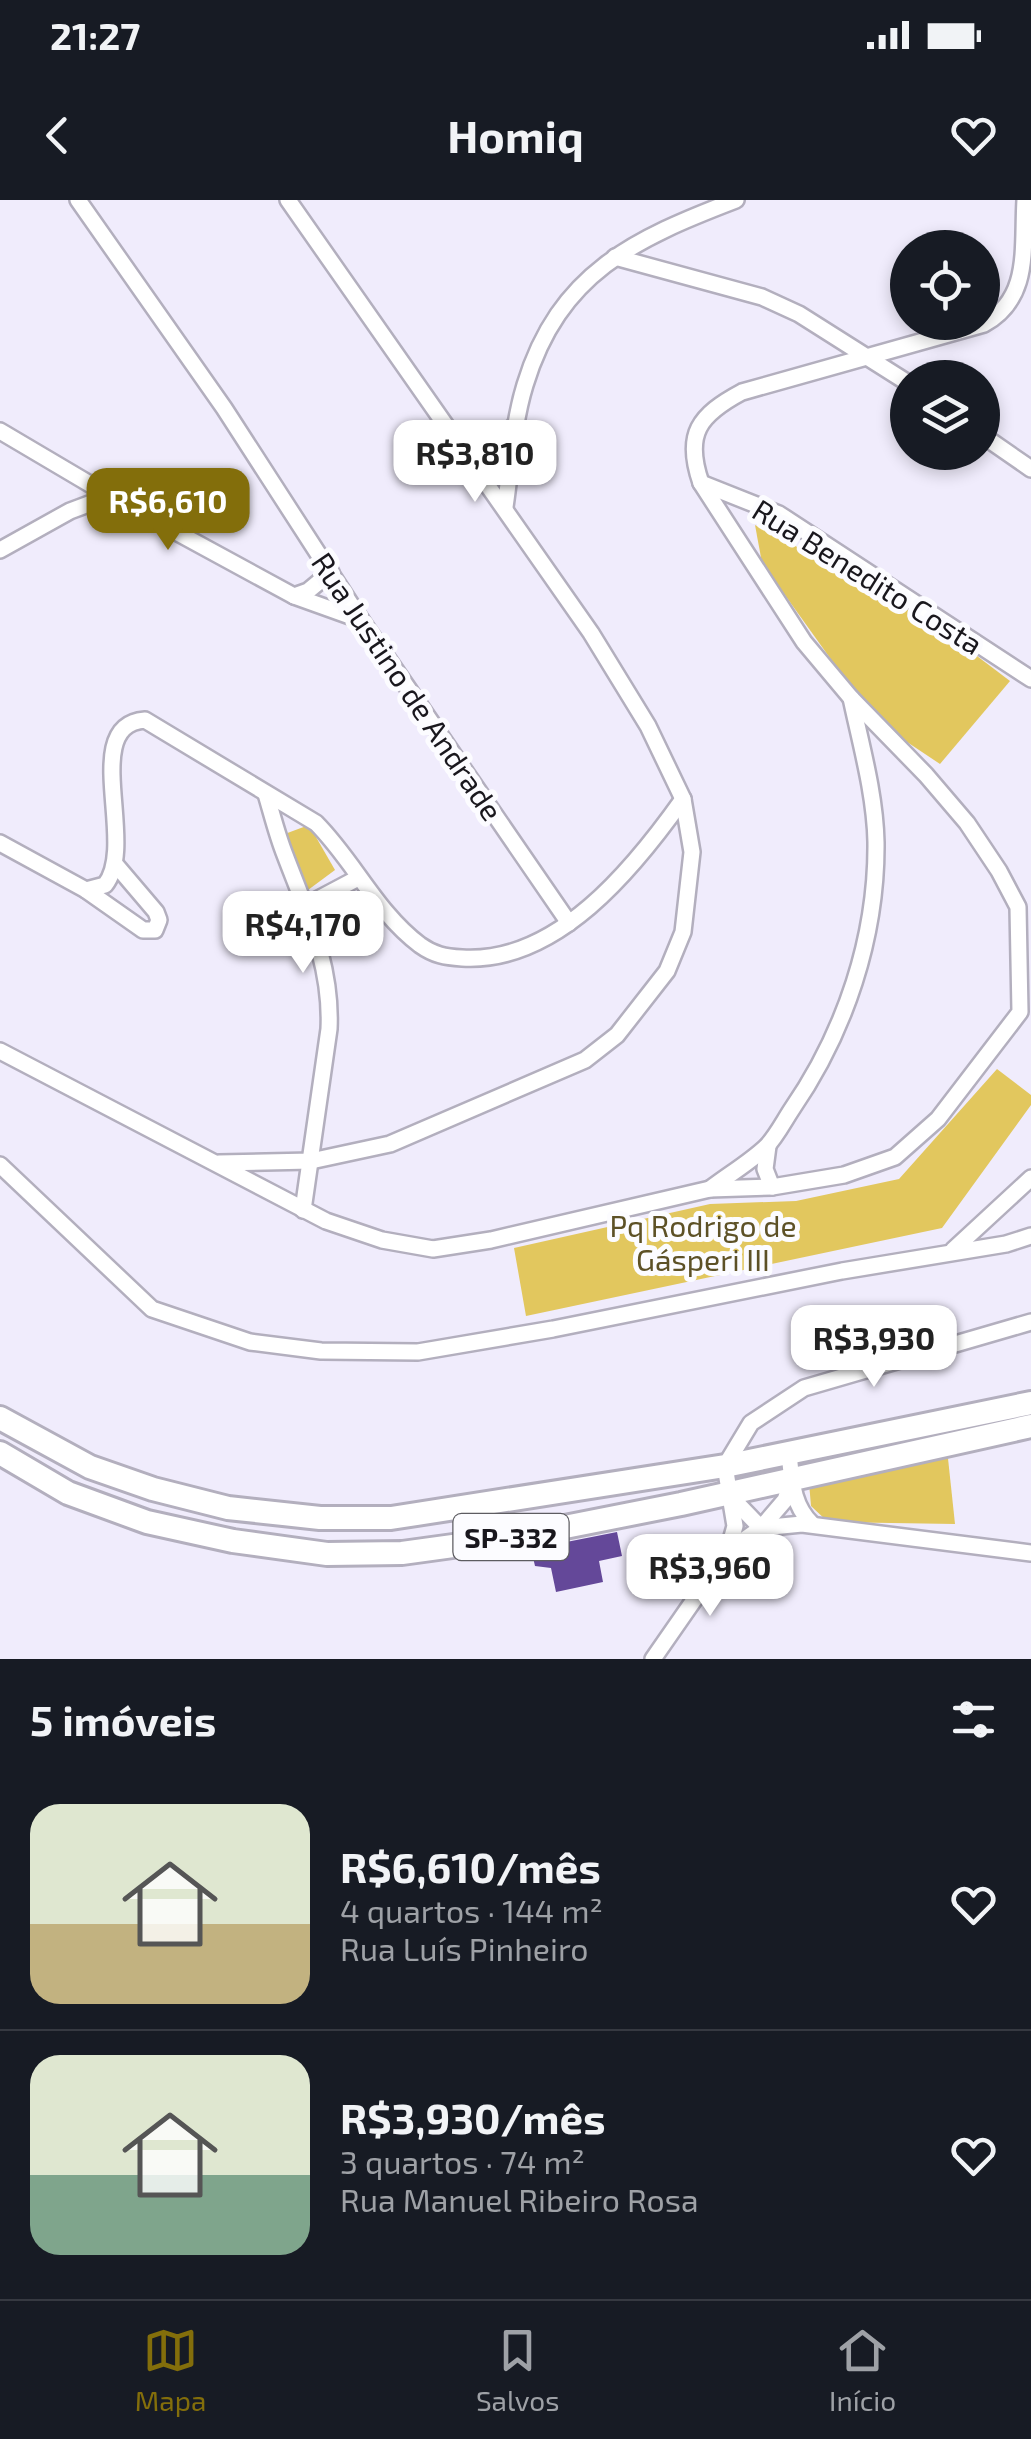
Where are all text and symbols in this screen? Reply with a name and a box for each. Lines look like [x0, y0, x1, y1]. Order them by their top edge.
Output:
text: 21:27 [50, 12, 140, 58]
icon: back [30, 108, 85, 163]
text: Homiq [447, 108, 584, 162]
icon: heart [946, 108, 1001, 163]
map controls [890, 230, 1000, 470]
button: locate [890, 230, 1000, 340]
button: layers [890, 360, 1000, 470]
pin: R$3,810 [383, 420, 567, 505]
text: R$3,810 [415, 433, 535, 471]
pin: R$6,610 [76, 468, 260, 553]
text: R$6,610 [109, 481, 227, 519]
street label: Rua Benedito Costa [746, 491, 990, 661]
street label: Rua Justino de Andrade [305, 545, 511, 827]
pin: R$4,170 [211, 891, 395, 976]
text: R$4,170 [245, 904, 361, 942]
park label: Pq Rodrigo de Gásperi III [609, 1207, 797, 1277]
pin: R$3,930 [782, 1305, 966, 1390]
text: R$3,930 [813, 1318, 935, 1356]
road number: SP-332 [454, 1514, 568, 1560]
pin: R$3,960 [618, 1534, 802, 1619]
text: R$3,960 [648, 1547, 772, 1585]
icon: filters [946, 1692, 1001, 1747]
text: 5 imóveis [30, 1694, 216, 1744]
text: R$6,610/mês [340, 1841, 601, 1891]
icon: home [110, 1844, 230, 1964]
icon: heart [946, 1877, 1001, 1932]
text: 4 quartos · 144 m² [340, 1891, 603, 1929]
text: Rua Luís Pinheiro [340, 1929, 588, 1967]
text: R$3,930/mês [340, 2092, 605, 2142]
icon: home [110, 2095, 230, 2215]
icon: heart [946, 2128, 1001, 2183]
text: 3 quartos · 74 m² [340, 2142, 585, 2180]
text: Rua Manuel Ribeiro Rosa [340, 2180, 699, 2218]
tab: Mapa [135, 2323, 206, 2417]
tab: Salvos [476, 2323, 560, 2417]
tab: Início [829, 2323, 896, 2417]

